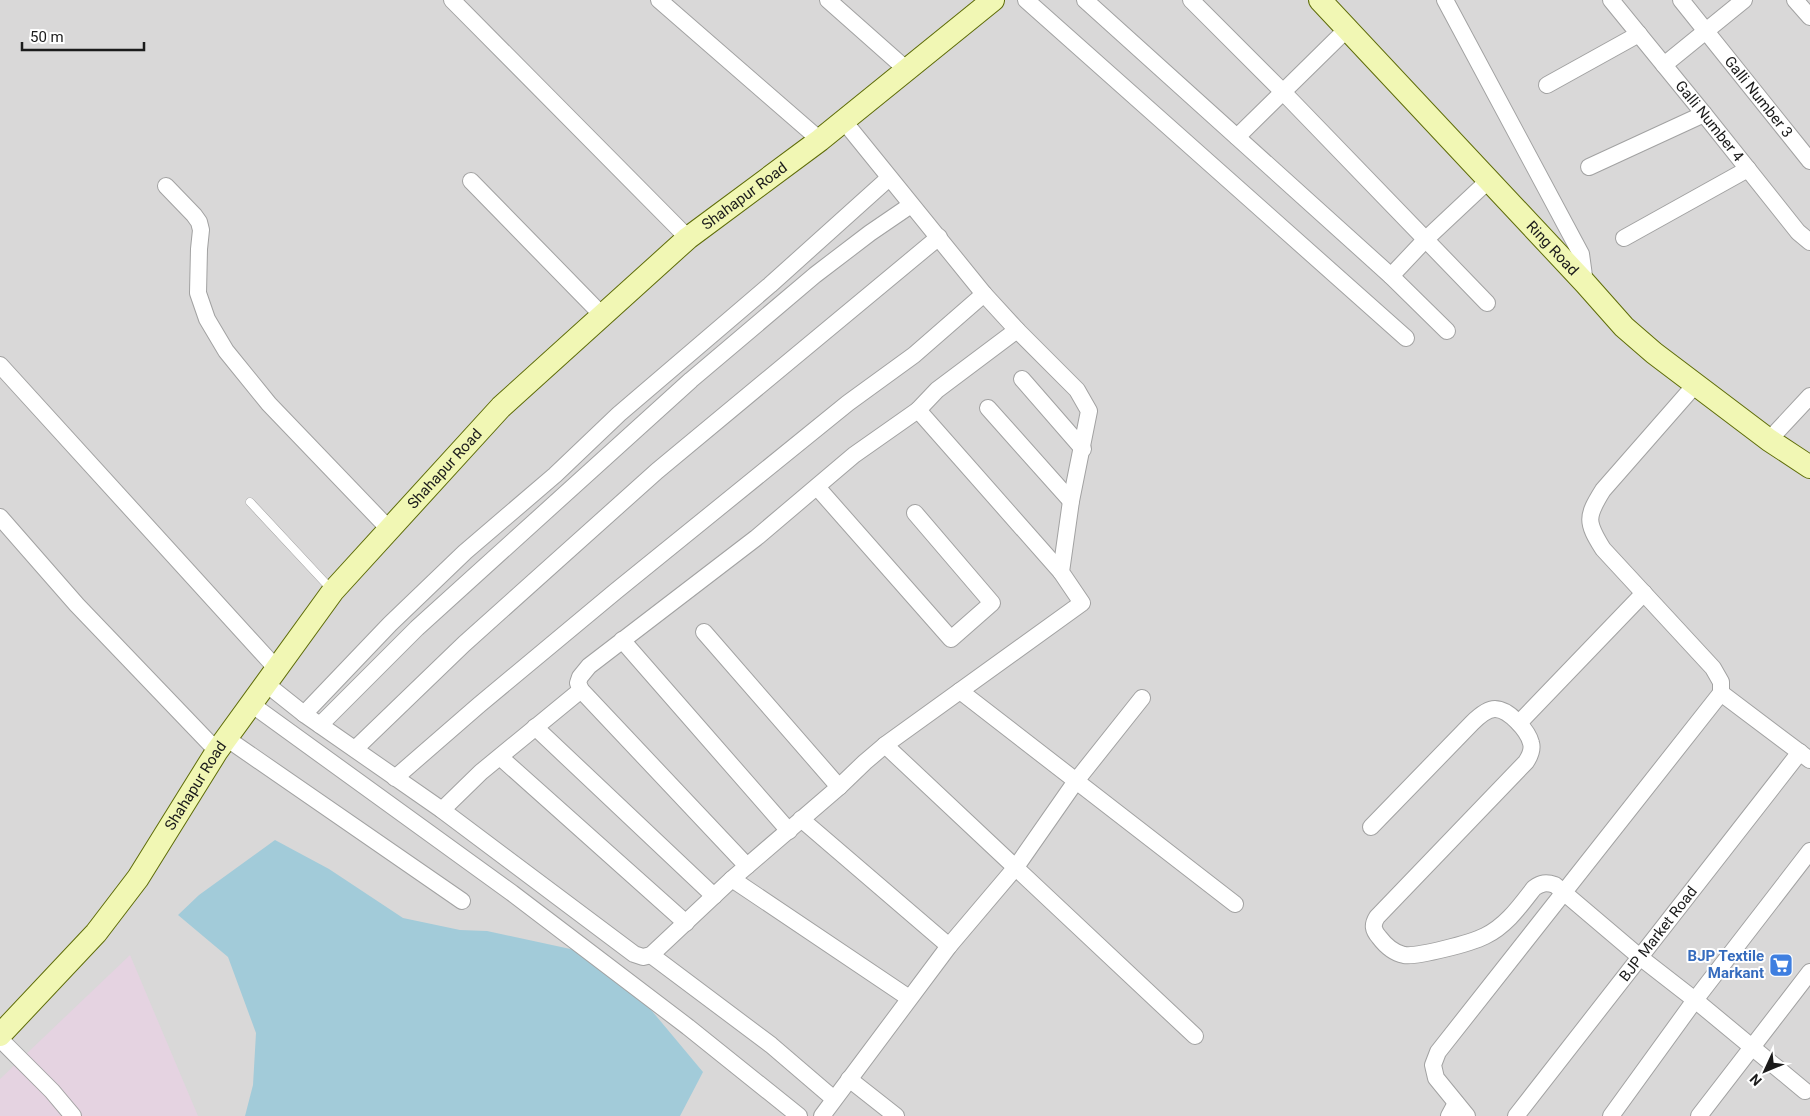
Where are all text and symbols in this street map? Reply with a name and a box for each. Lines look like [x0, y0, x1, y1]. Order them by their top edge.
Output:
scale bar [22, 20, 145, 52]
text: 50 m [30, 28, 64, 46]
street label: Galli Number 3 [1721, 53, 1796, 141]
street label: Galli Number 4 [1671, 77, 1748, 166]
street label: Shahapur Road [698, 159, 791, 234]
street label: Ring Road [1523, 217, 1582, 279]
street label: Shahapur Road [404, 425, 486, 512]
street label: Shahapur Road [161, 738, 230, 834]
street label: BJP Market Road [1615, 883, 1701, 985]
place label: BJP Textile Markant [1688, 947, 1764, 982]
supermarket icon: BJP Textile Markant [1768, 952, 1794, 978]
north arrow [1740, 1046, 1790, 1096]
text: N [1746, 1071, 1765, 1089]

